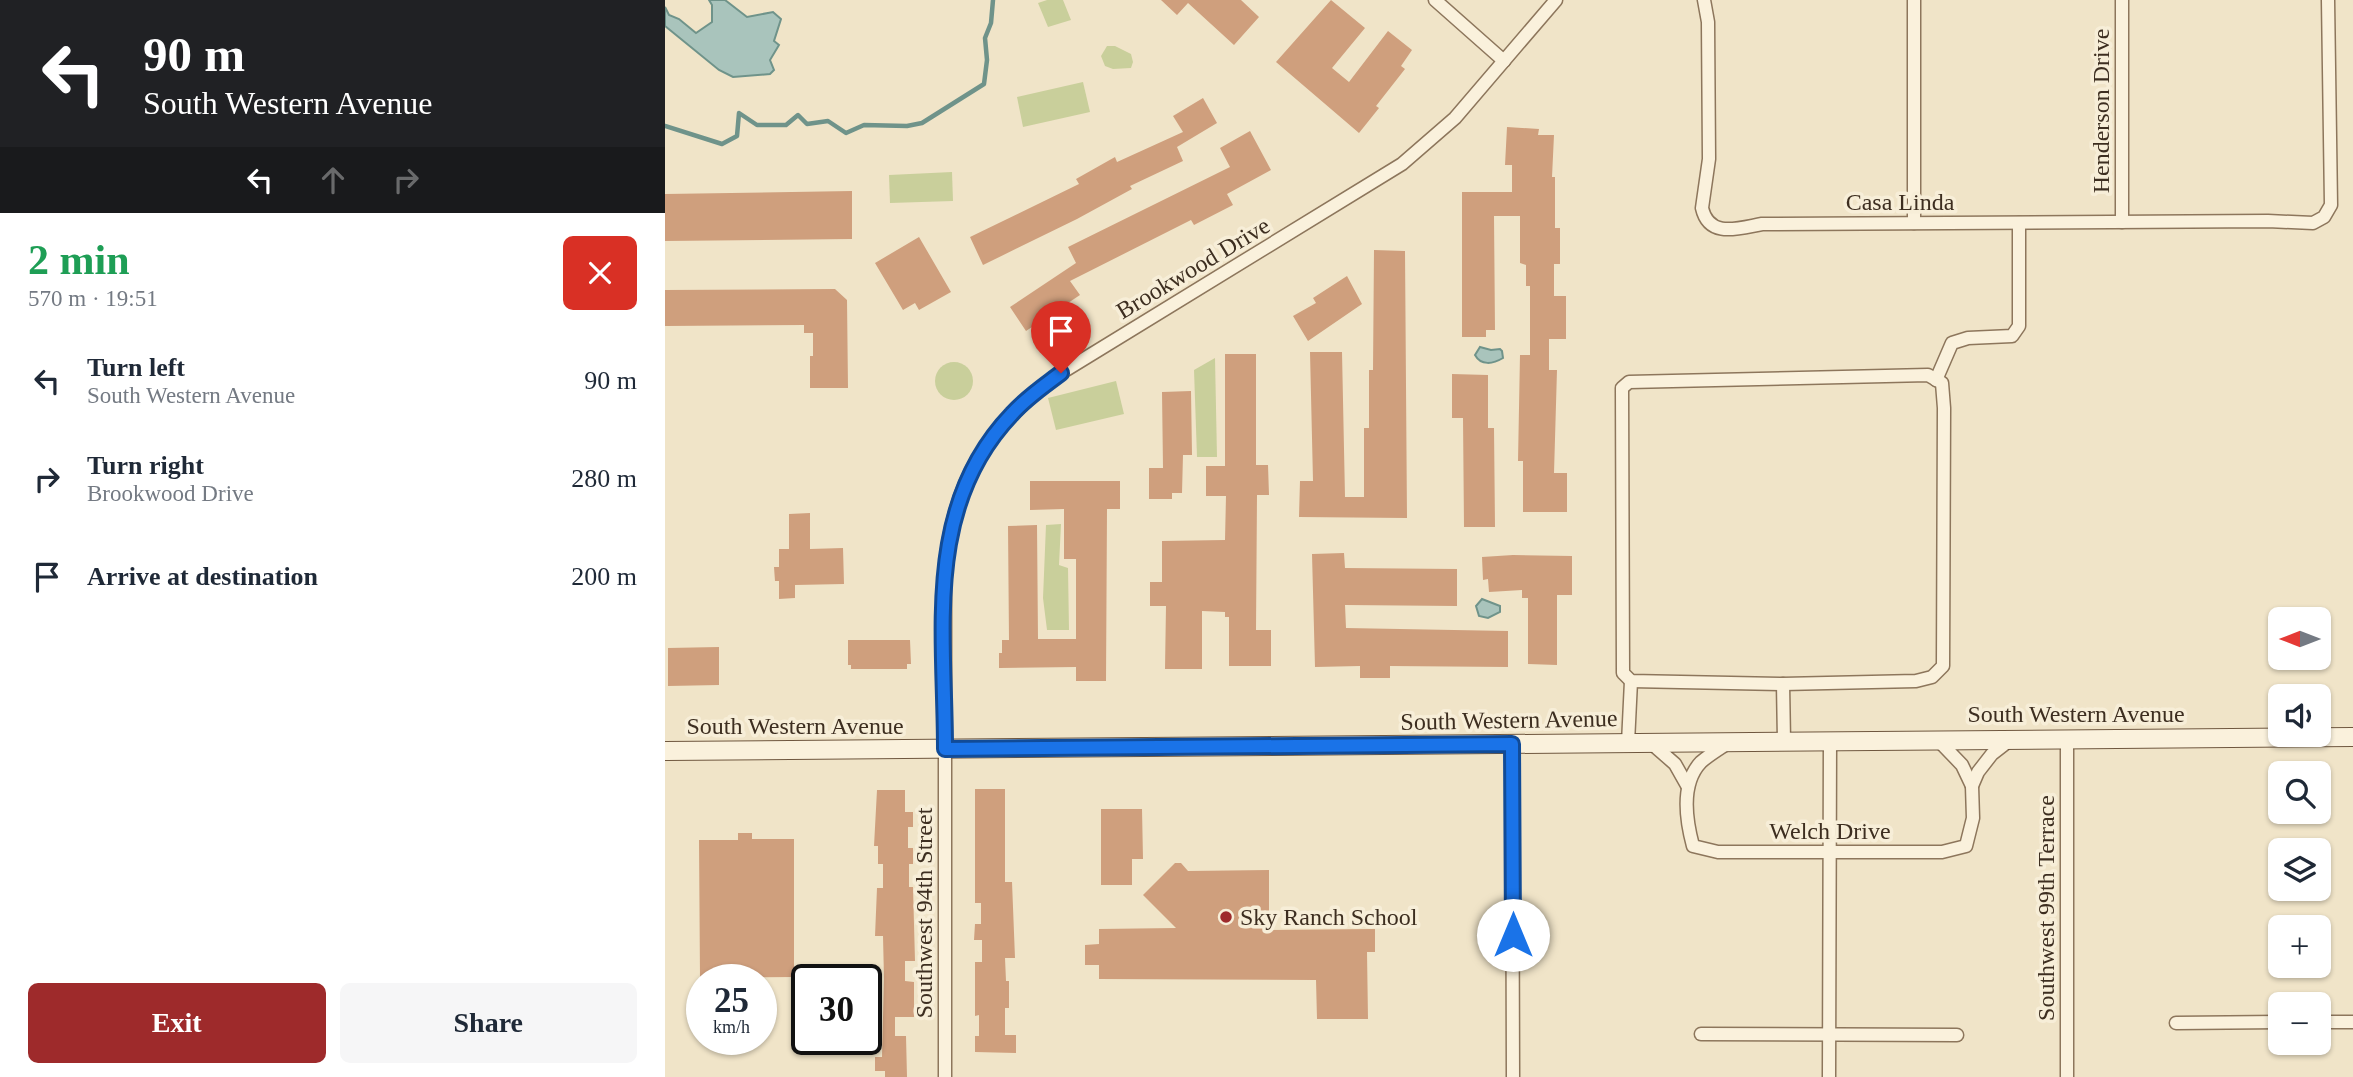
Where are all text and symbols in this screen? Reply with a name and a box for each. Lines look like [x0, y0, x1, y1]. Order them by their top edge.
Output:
text: 90 m [143, 27, 245, 82]
icon: left [28, 28, 119, 119]
street label: Henderson Drive [2088, 29, 2114, 193]
text: South Western Avenue [143, 85, 433, 121]
icon: left [241, 161, 279, 199]
icon: ahead [314, 161, 352, 199]
icon: right [387, 161, 425, 199]
street label: Casa Linda [1846, 189, 1955, 215]
street label: Brookwood Drive [1112, 212, 1274, 324]
button: close [563, 236, 637, 310]
text: 2 min [28, 237, 130, 283]
text: 570 m · 19:51 [28, 286, 158, 311]
pin [1031, 301, 1091, 373]
icon: arrive [1042, 312, 1080, 350]
text: Turn left [87, 353, 185, 382]
icon: left [28, 362, 66, 400]
text: 90 m [584, 366, 637, 395]
text: South Western Avenue [87, 383, 295, 408]
text: Turn right [87, 451, 204, 480]
icon: right [28, 460, 66, 498]
text: 280 m [571, 464, 637, 493]
text: Brookwood Drive [87, 481, 254, 506]
icon: arrive [28, 558, 66, 596]
text: Arrive at destination [87, 562, 318, 591]
text: 200 m [571, 562, 637, 591]
north arrow [2268, 607, 2331, 670]
map controls [2268, 607, 2331, 1055]
button: sound [2268, 684, 2331, 747]
street label: South Western Avenue [1967, 701, 2185, 727]
street label: South Western Avenue [1400, 705, 1618, 735]
street label: South Western Avenue [686, 713, 904, 739]
button: search [2268, 761, 2331, 824]
street label: Southwest 99th Terrace [2033, 795, 2059, 1021]
street label: Southwest 94th Street [911, 807, 937, 1018]
street label: Welch Drive [1769, 818, 1891, 844]
button: layers [2268, 838, 2331, 901]
position arrow [1476, 898, 1550, 972]
place label: Sky Ranch School [1240, 904, 1418, 930]
marker: Sky Ranch School [1218, 909, 1234, 925]
button: + [2268, 915, 2331, 978]
speed limit sign: 30 [791, 964, 882, 1055]
text: 25 [714, 981, 749, 1020]
button: Exit [28, 983, 326, 1063]
button: Share [340, 983, 637, 1063]
button: − [2268, 992, 2331, 1055]
text: km/h [713, 1017, 750, 1037]

